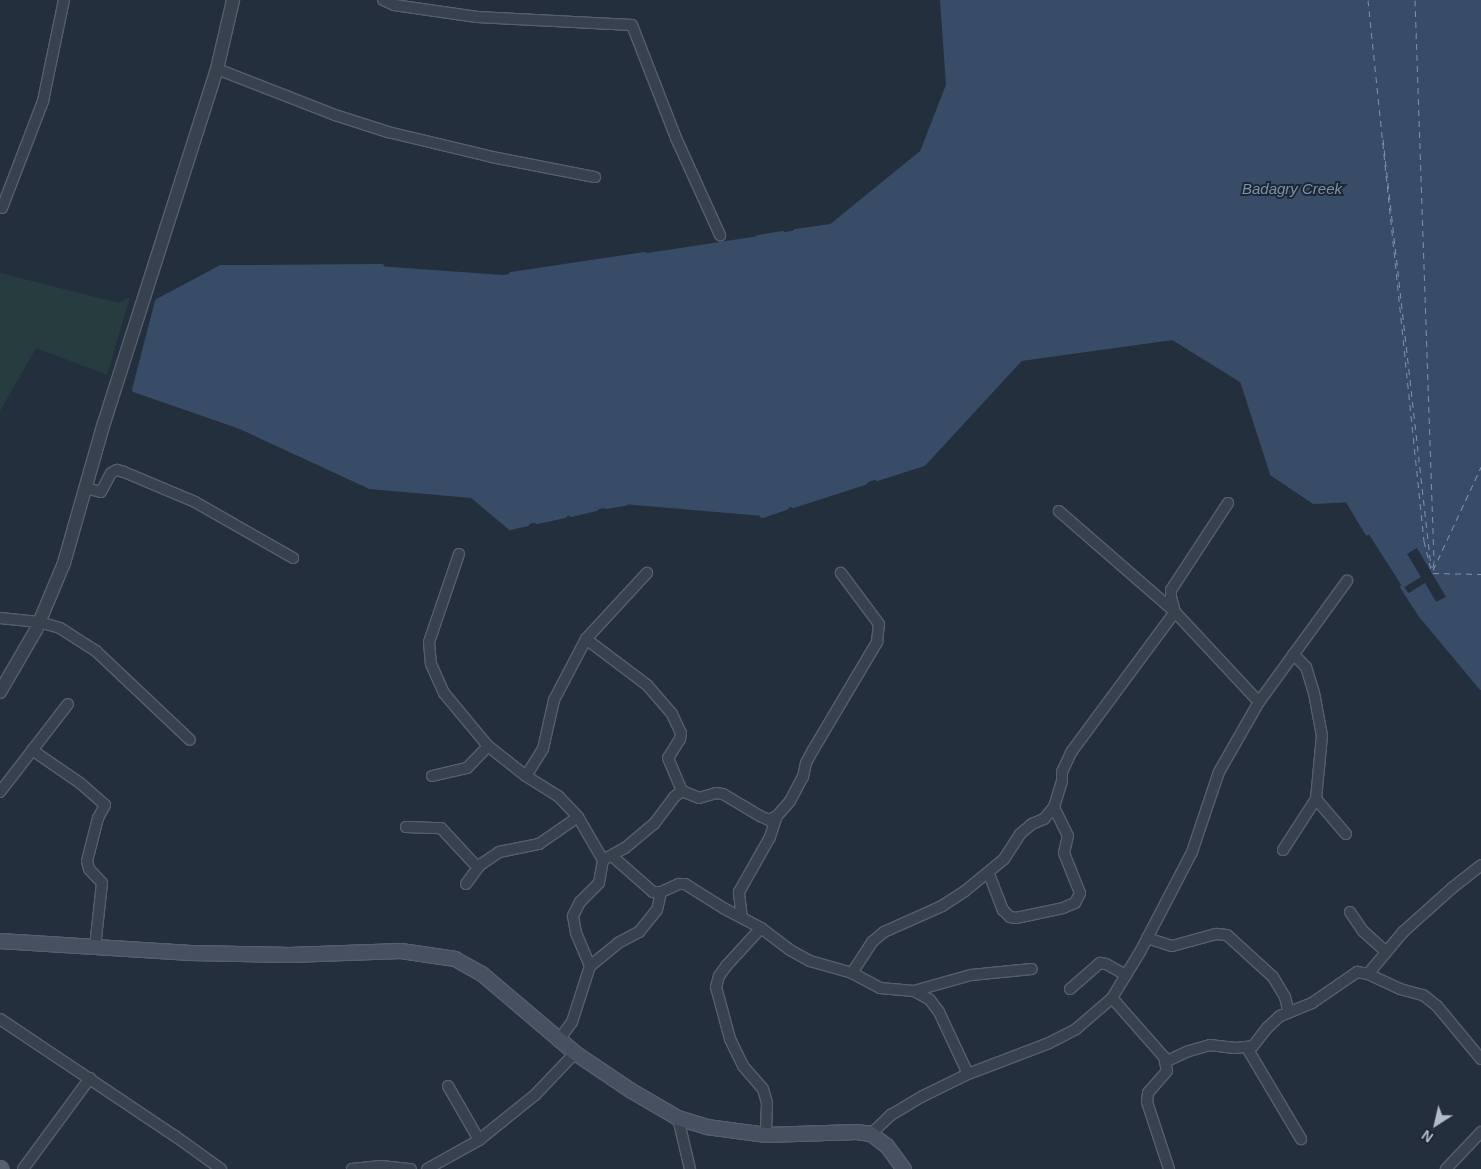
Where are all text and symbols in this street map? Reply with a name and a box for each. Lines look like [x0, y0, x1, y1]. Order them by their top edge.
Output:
water label: Badagry Creek [1242, 180, 1342, 198]
north arrow [1411, 1099, 1461, 1149]
text: N [1419, 1127, 1436, 1146]

